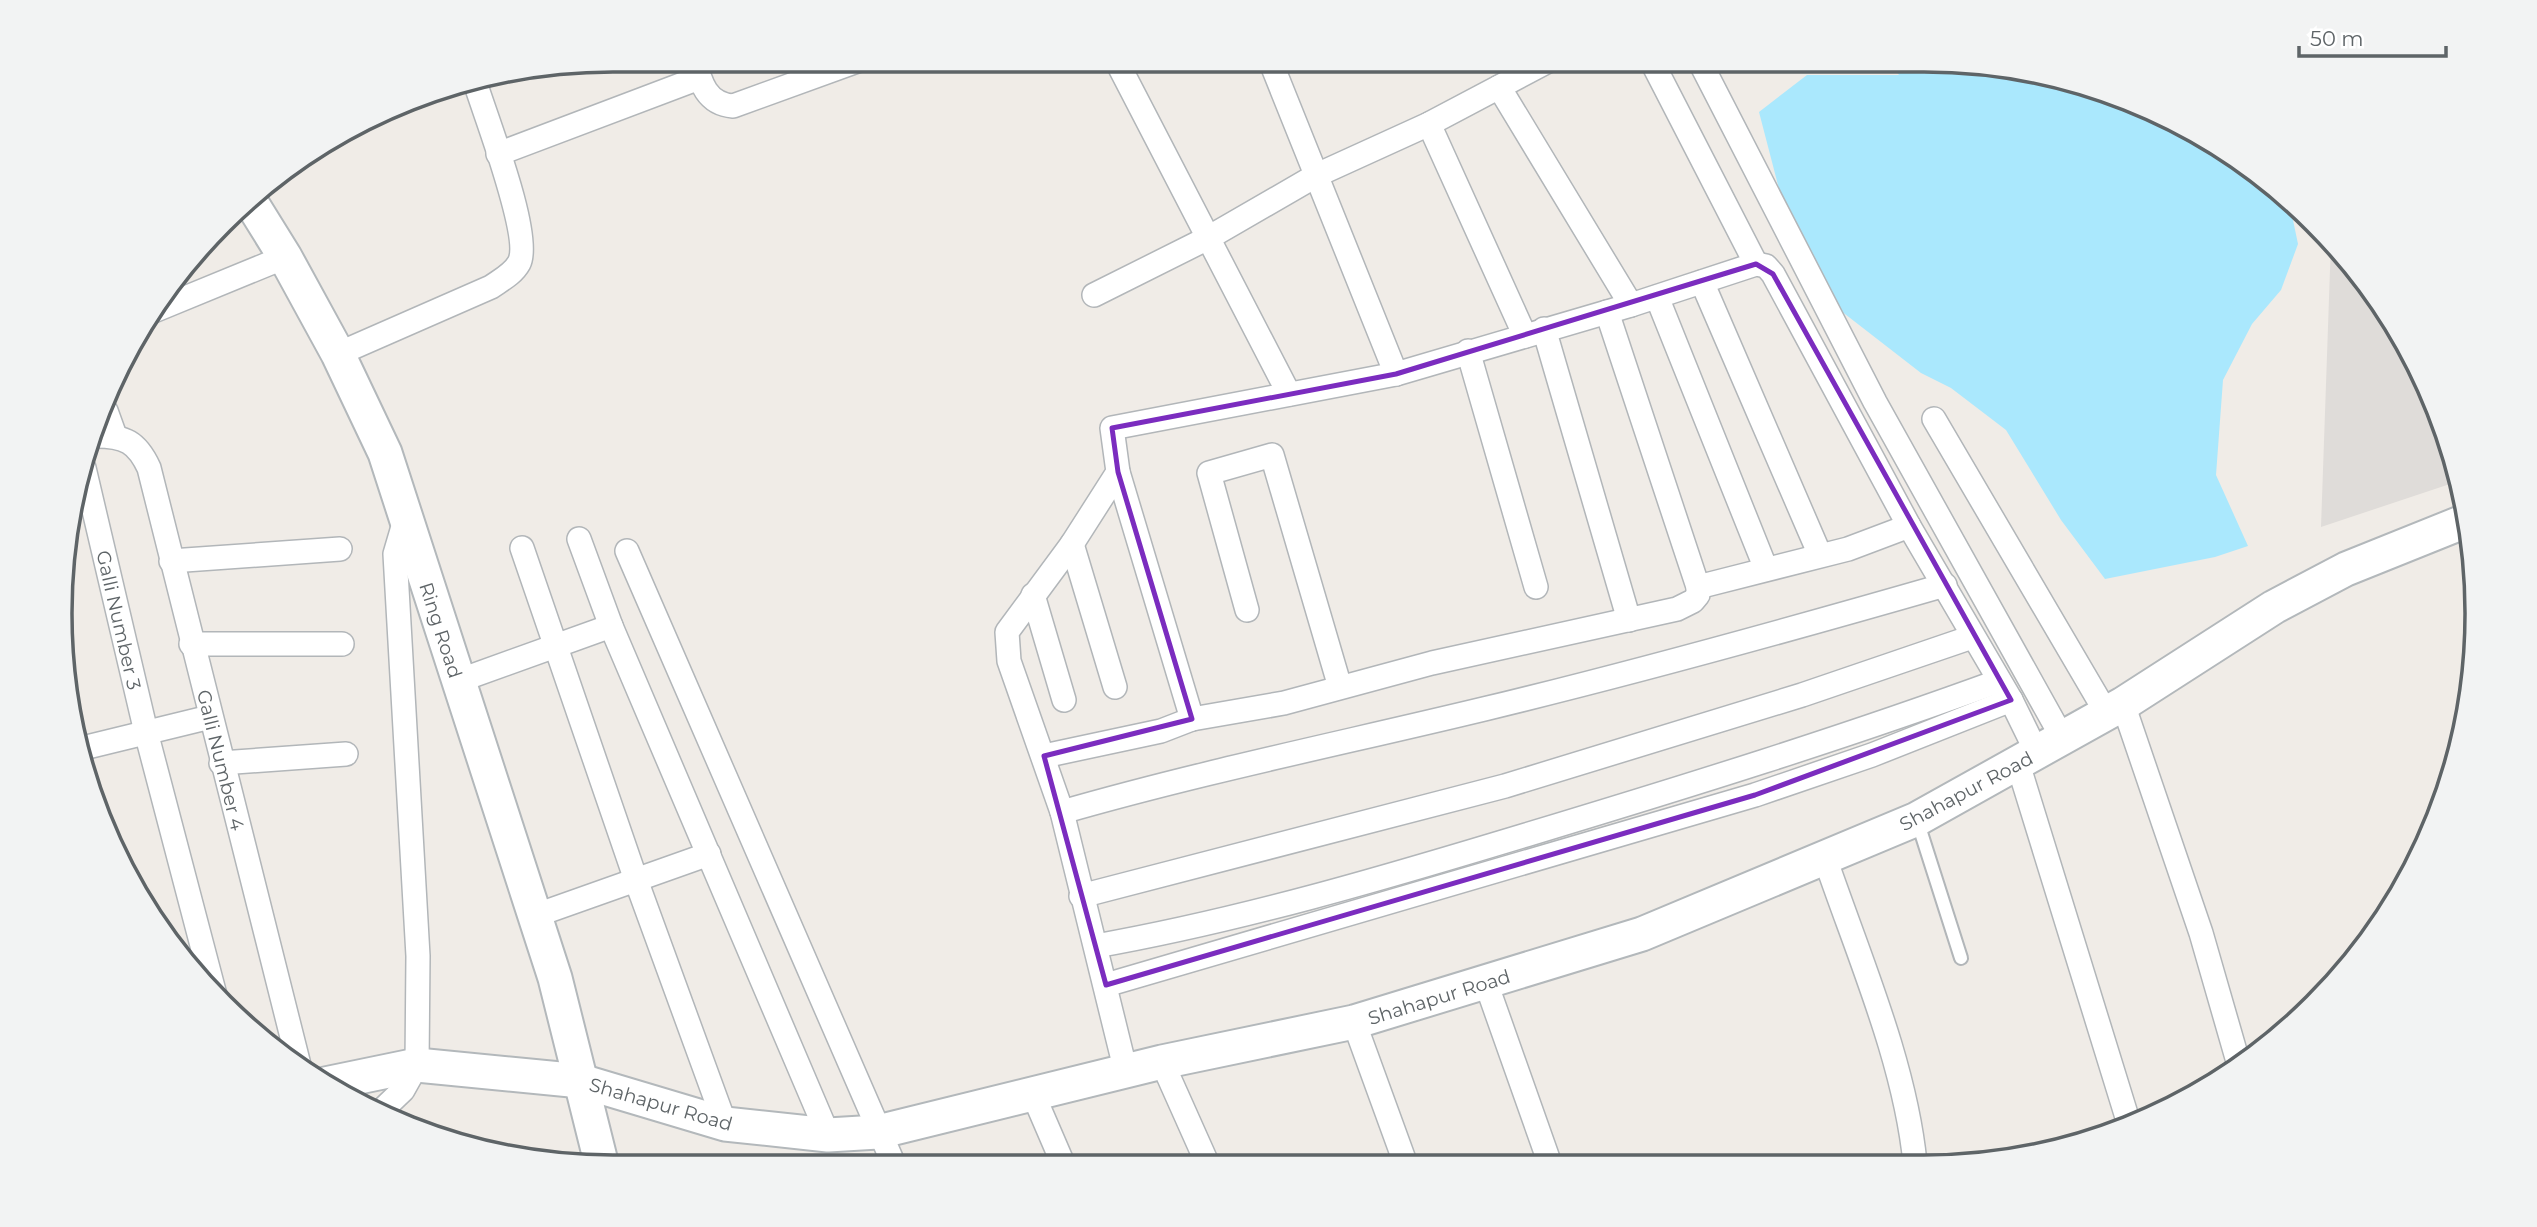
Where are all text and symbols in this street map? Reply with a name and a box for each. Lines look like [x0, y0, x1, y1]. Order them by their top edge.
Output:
scale bar [2299, 14, 2446, 58]
text: 50 m [2310, 26, 2364, 51]
street label: Galli Number 3 [91, 548, 146, 692]
street label: Ring Road [414, 579, 467, 681]
street label: Galli Number 4 [192, 687, 249, 833]
street label: Shahapur Road [1896, 747, 2037, 836]
street label: Shahapur Road [1365, 965, 1513, 1030]
street label: Shahapur Road [587, 1073, 735, 1136]

